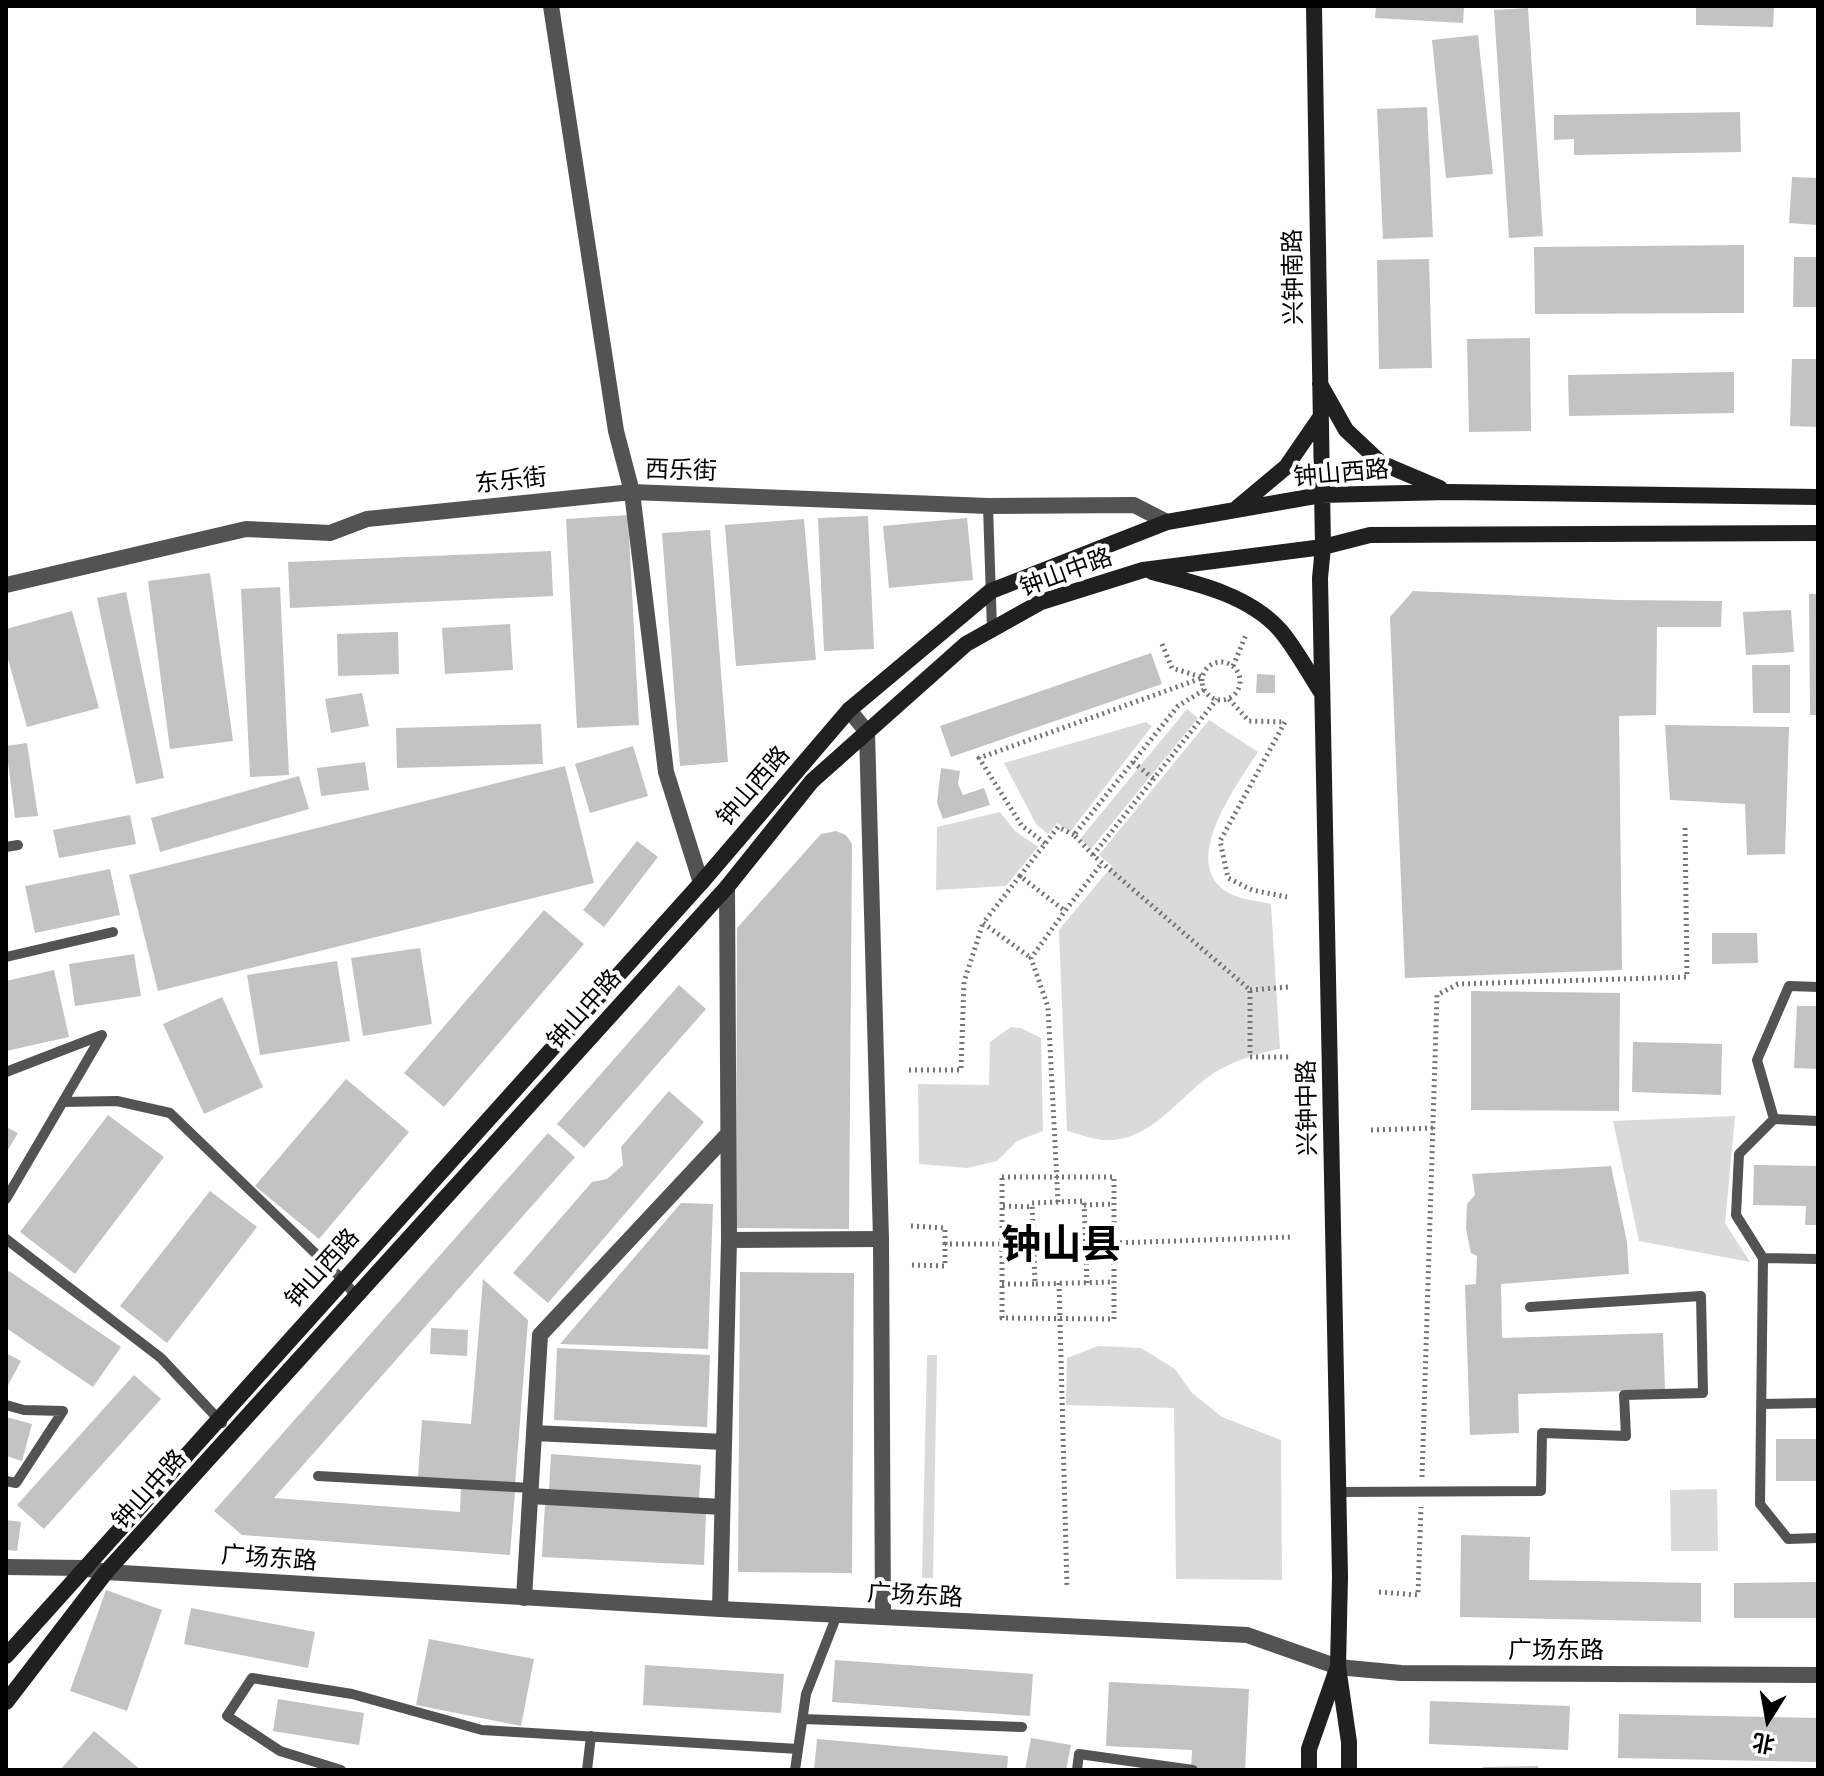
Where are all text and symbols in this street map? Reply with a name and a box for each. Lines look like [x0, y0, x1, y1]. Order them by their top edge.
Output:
street label: 兴钟南路 [1278, 229, 1308, 325]
street label: 西乐街 [645, 454, 717, 486]
street label: 钟山西路 [1292, 454, 1390, 492]
street label: 东乐街 [474, 462, 548, 498]
street label: 钟山中路 [1016, 542, 1116, 602]
street label: 钟山西路 [711, 740, 795, 832]
street label: 钟山中路 [541, 964, 627, 1054]
street label: 兴钟中路 [1292, 1060, 1322, 1156]
district label: 钟山县 [1001, 1221, 1121, 1269]
street label: 钟山西路 [279, 1223, 365, 1313]
street label: 钟山中路 [106, 1444, 192, 1534]
street label: 广场东路 [220, 1540, 318, 1576]
street label: 广场东路 [866, 1578, 964, 1612]
street label: 广场东路 [1508, 1636, 1604, 1664]
north arrow [1728, 1680, 1808, 1760]
text: 北 [1750, 1730, 1777, 1758]

